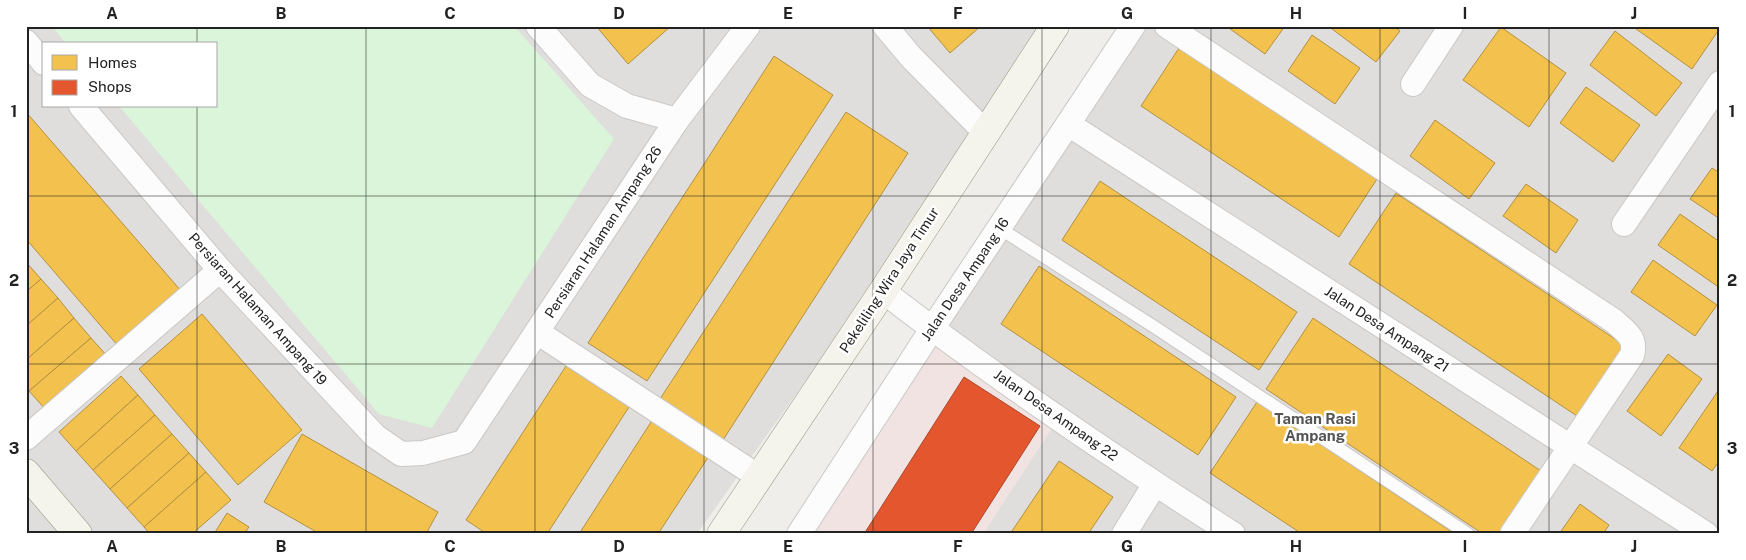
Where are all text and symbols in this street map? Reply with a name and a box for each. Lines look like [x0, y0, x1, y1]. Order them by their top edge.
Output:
text: A [106, 4, 118, 23]
text: B [276, 4, 287, 23]
text: C [444, 4, 456, 23]
text: D [613, 4, 625, 23]
text: E [783, 4, 793, 23]
text: F [953, 4, 963, 23]
text: G [1121, 4, 1133, 23]
text: H [1290, 4, 1302, 23]
text: I [1463, 4, 1467, 23]
text: J [1631, 4, 1637, 23]
legend [42, 42, 218, 108]
text: Homes [88, 54, 137, 71]
text: Shops [88, 78, 132, 95]
text: 1 [11, 102, 17, 121]
text: 1 [1729, 102, 1735, 121]
street label: Persiaran Halaman Ampang 26 [541, 143, 665, 321]
street label: Pekeliling Wira Jaya Timur [836, 204, 942, 356]
street label: Jalan Desa Ampang 16 [918, 214, 1012, 344]
street label: Persiaran Halaman Ampang 19 [185, 230, 331, 389]
text: 2 [9, 271, 19, 290]
text: 2 [1727, 271, 1737, 290]
street label: Jalan Desa Ampang 21 [1322, 283, 1452, 375]
street label: Jalan Desa Ampang 22 [991, 366, 1121, 464]
district label: Taman Rasi Ampang [1274, 410, 1356, 444]
text: 3 [9, 439, 19, 458]
text: 3 [1727, 439, 1737, 458]
text: A [106, 537, 118, 556]
text: B [276, 537, 287, 556]
text: C [444, 537, 456, 556]
text: D [613, 537, 625, 556]
text: E [783, 537, 793, 556]
text: F [953, 537, 963, 556]
text: G [1121, 537, 1133, 556]
text: H [1290, 537, 1302, 556]
text: I [1463, 537, 1467, 556]
text: J [1631, 537, 1637, 556]

